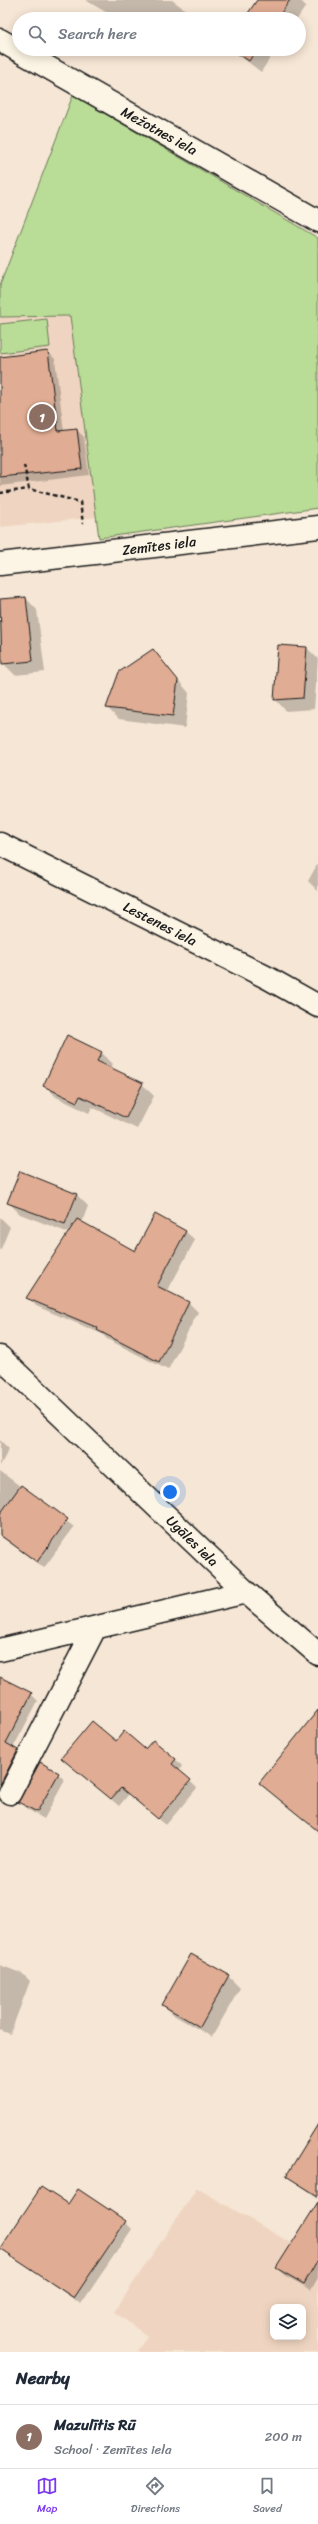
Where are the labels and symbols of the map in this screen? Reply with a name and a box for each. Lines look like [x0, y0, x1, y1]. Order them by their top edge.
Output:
street label: Mežotnes iela [116, 100, 202, 162]
pin: 1 [29, 402, 55, 432]
street label: Zemītes iela [121, 529, 198, 563]
street label: Lestenes iela [119, 895, 201, 953]
your location [160, 1482, 180, 1502]
street label: Ugāles iela [160, 1509, 224, 1573]

